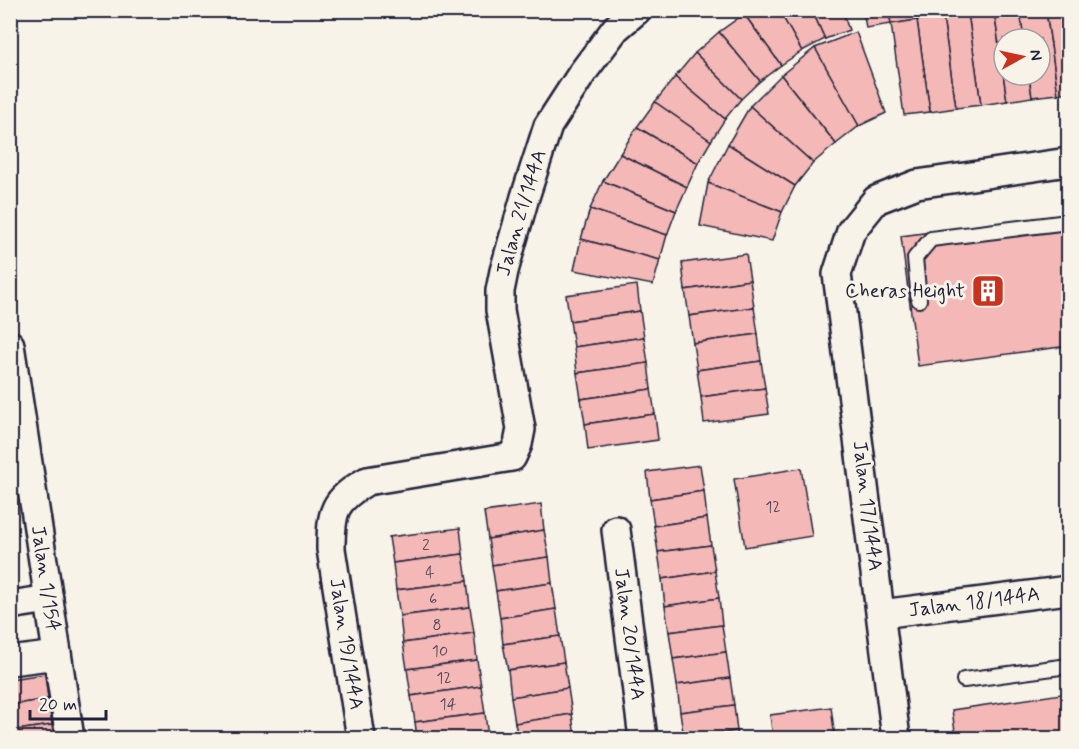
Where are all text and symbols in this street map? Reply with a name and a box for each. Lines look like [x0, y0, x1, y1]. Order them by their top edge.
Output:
north arrow [992, 27, 1052, 87]
text: N [1024, 48, 1047, 62]
street label: Jalan 21/144A [490, 146, 553, 279]
building icon: Cheras Height [970, 273, 1006, 309]
place label: Cheras Height [845, 278, 965, 305]
street label: Jalan 17/144A [846, 439, 888, 573]
house number: 12 [765, 497, 781, 518]
street label: Jalan 1/154 [24, 524, 67, 633]
house number: 2 [422, 535, 430, 556]
house number: 4 [425, 562, 435, 583]
street label: Jalan 20/144A [608, 566, 651, 702]
street label: Jalan 19/144A [322, 576, 370, 712]
street label: Jalan 18/144A [907, 580, 1042, 624]
house number: 6 [429, 589, 437, 610]
house number: 8 [432, 615, 442, 636]
house number: 10 [432, 641, 448, 662]
house number: 12 [436, 668, 452, 689]
scale bar [30, 683, 106, 721]
text: 20 m [39, 693, 77, 717]
house number: 14 [440, 694, 457, 715]

